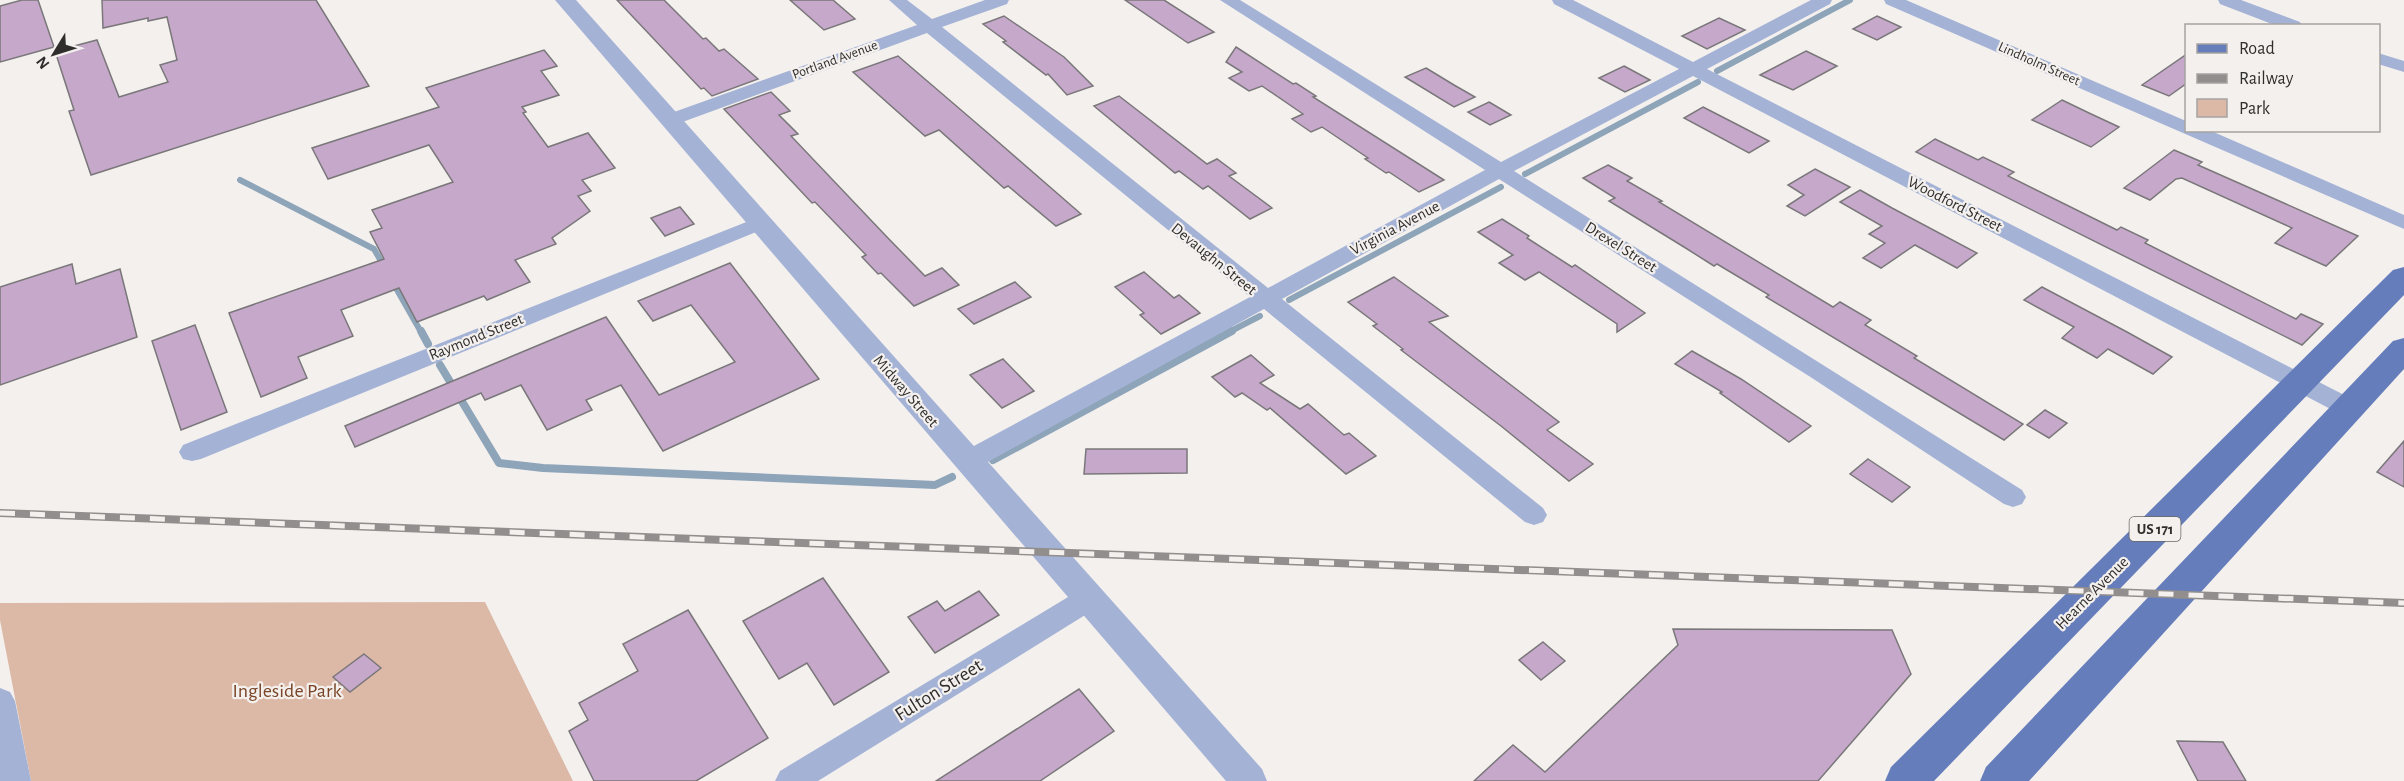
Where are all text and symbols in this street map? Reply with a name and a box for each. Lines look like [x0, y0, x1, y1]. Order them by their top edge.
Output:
north arrow [24, 24, 84, 84]
legend [2185, 24, 2380, 132]
street label: Portland Avenue [790, 38, 880, 82]
street label: Lindholm Street [1996, 40, 2082, 88]
text: Road [2239, 40, 2275, 58]
text: N [33, 53, 53, 72]
text: Railway [2239, 70, 2294, 88]
text: Park [2239, 100, 2271, 118]
street label: Woodford Street [1905, 173, 2005, 235]
street label: Virginia Avenue [1348, 198, 1442, 258]
street label: Drexel Street [1582, 219, 1660, 275]
street label: Devaughn Street [1168, 220, 1260, 298]
street label: Raymond Street [427, 311, 526, 364]
street label: Midway Street [870, 352, 941, 431]
road number: US 171 [2130, 517, 2180, 541]
street label: Hearne Avenue [2053, 554, 2131, 632]
street label: Fulton Street [892, 655, 987, 725]
park label: Ingleside Park [232, 681, 342, 701]

